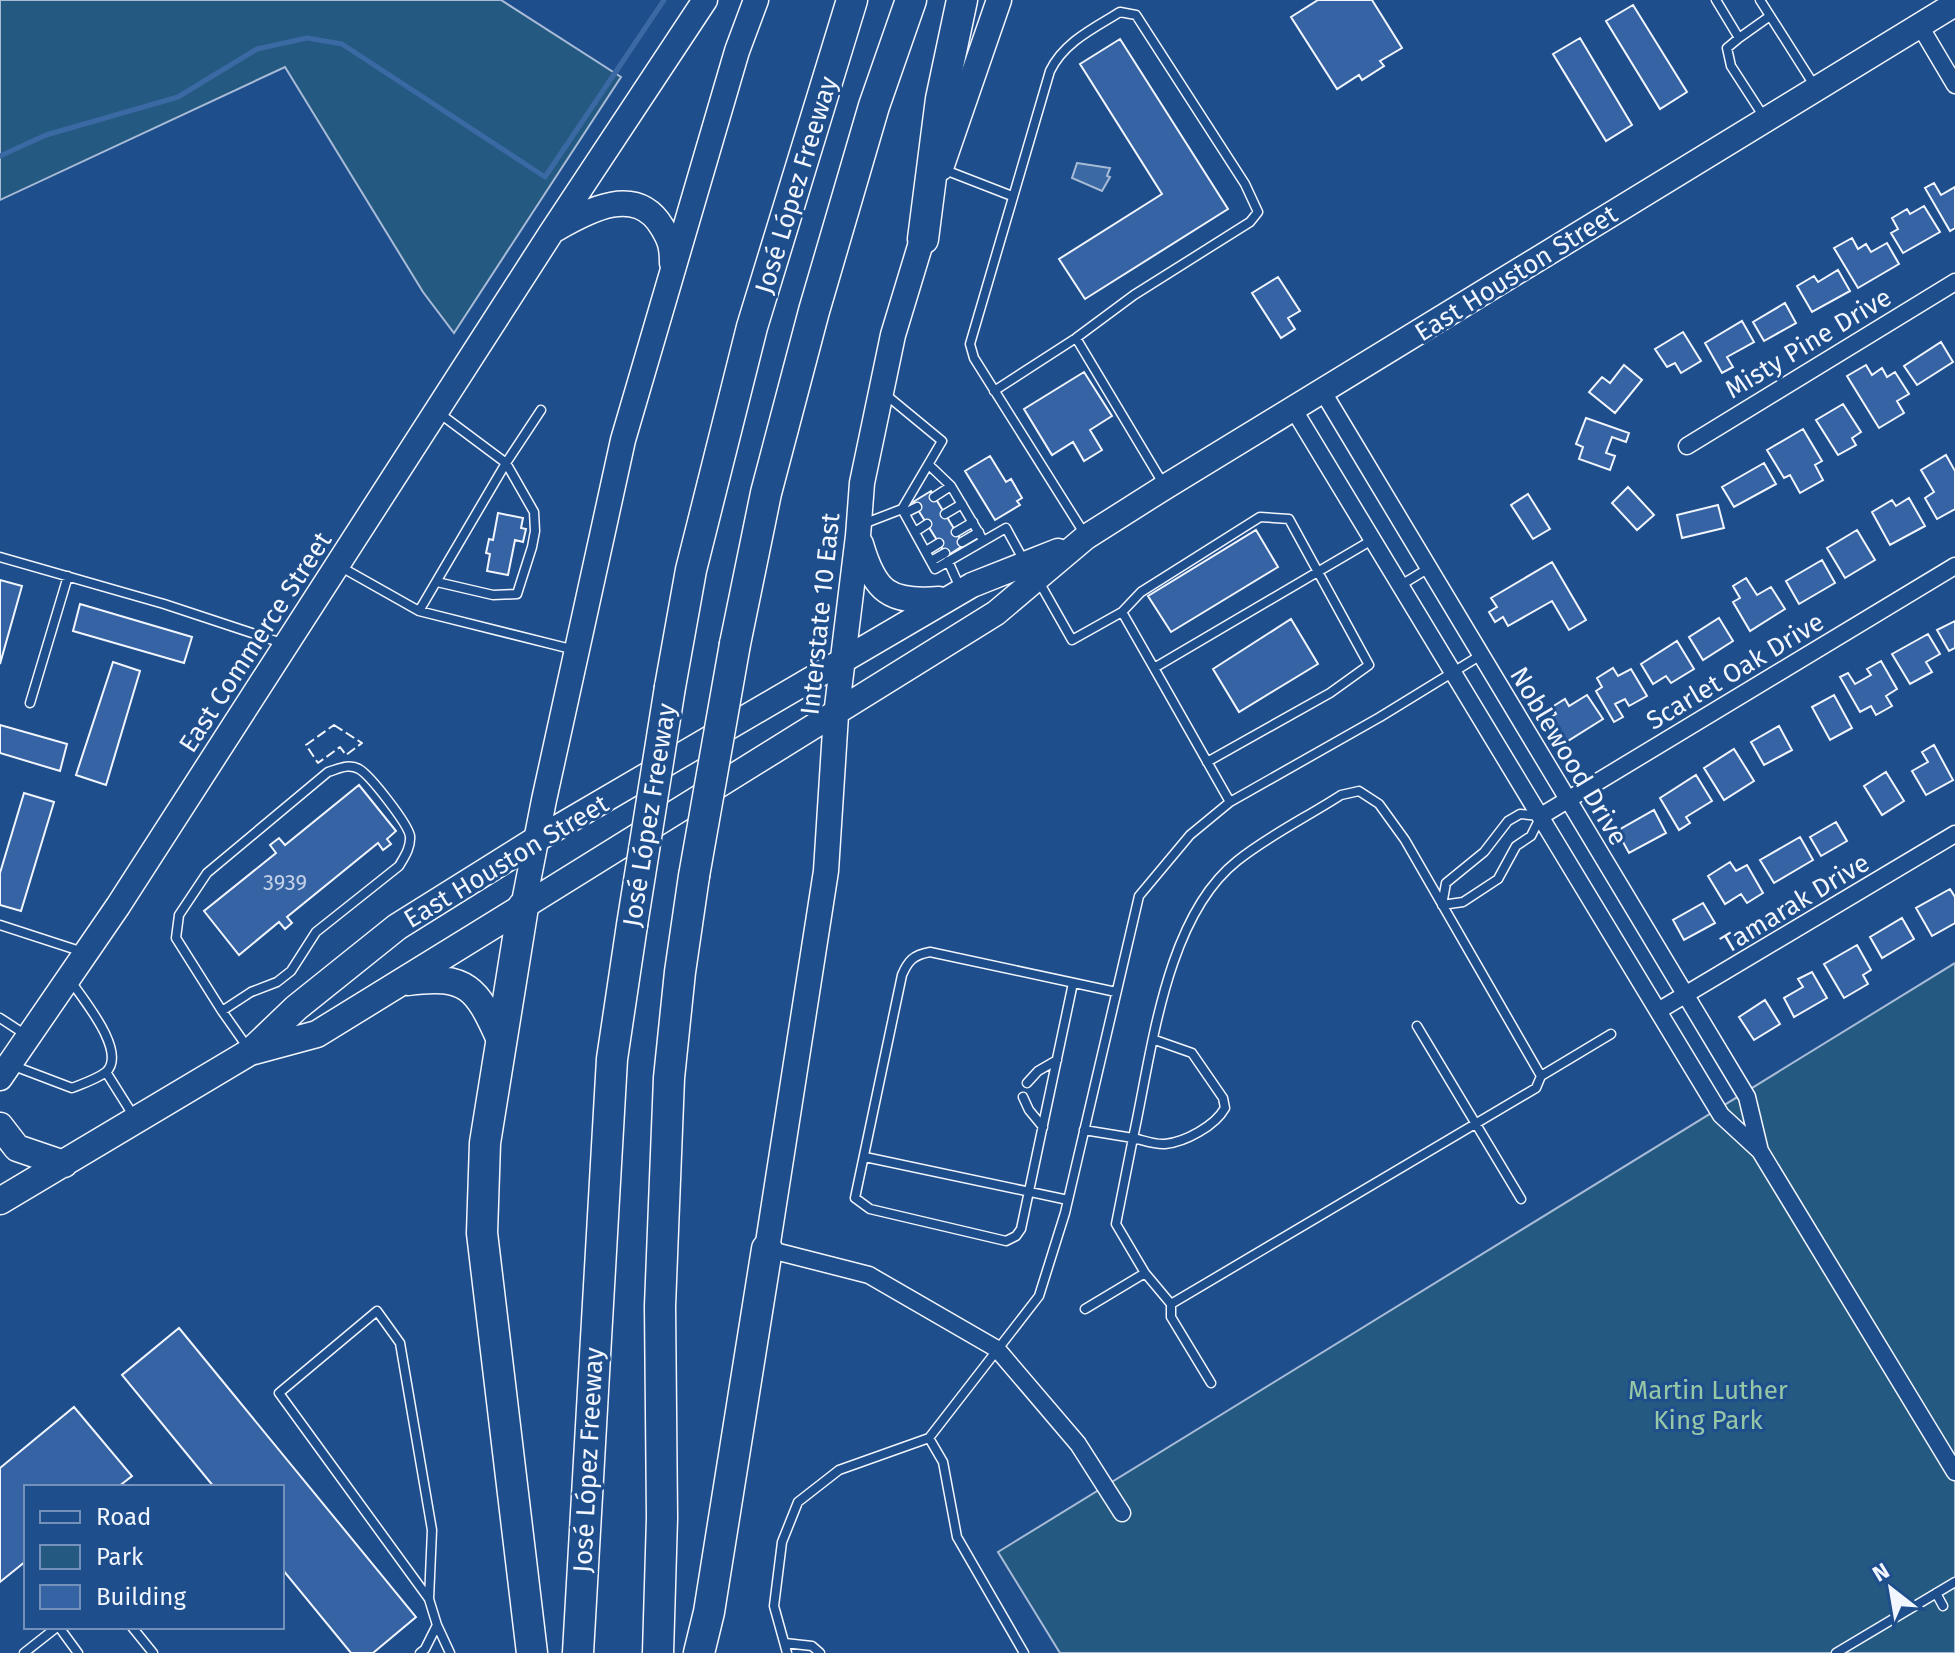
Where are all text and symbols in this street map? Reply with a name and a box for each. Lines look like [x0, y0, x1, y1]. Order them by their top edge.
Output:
street label: José López Freeway [749, 72, 844, 298]
street label: East Houston Street [1409, 198, 1624, 348]
street label: Misty Pine Drive [1720, 282, 1897, 405]
street label: Interstate 10 East [794, 511, 847, 717]
street label: East Commerce Street [173, 526, 339, 758]
street label: Scarlet Oak Drive [1641, 606, 1830, 737]
street label: Noblewood Drive [1503, 661, 1634, 851]
street label: José López Freeway [617, 701, 682, 929]
street label: East Houston Street [398, 788, 615, 935]
street label: Tamarak Drive [1716, 847, 1875, 960]
house number: 3939 [263, 869, 307, 896]
street label: José López Freeway [567, 1346, 610, 1574]
park label: Martin Luther King Park [1628, 1375, 1788, 1436]
legend [24, 1485, 284, 1629]
text: Road [96, 1503, 151, 1531]
text: Park [96, 1543, 144, 1571]
north arrow [1851, 1549, 1931, 1629]
text: N [1868, 1557, 1894, 1588]
text: Building [96, 1583, 186, 1611]

